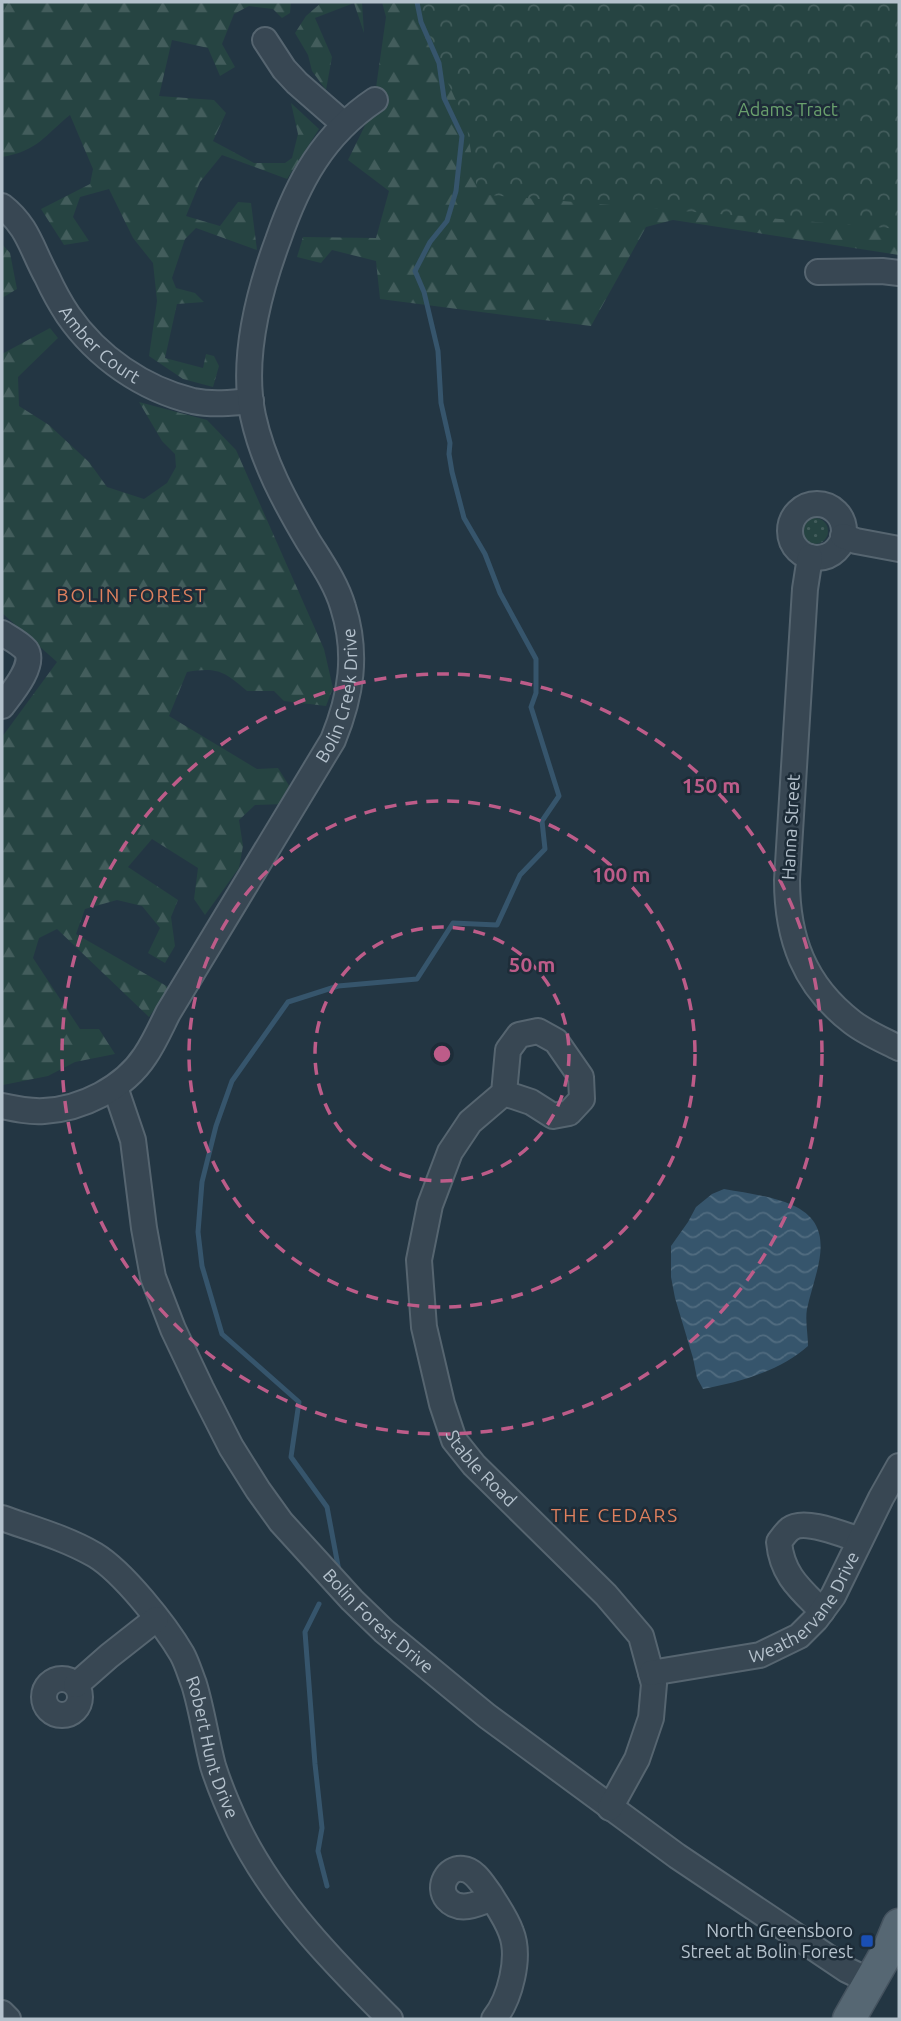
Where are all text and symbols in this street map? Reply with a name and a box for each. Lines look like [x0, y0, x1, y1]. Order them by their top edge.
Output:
park label: Adams Tract [738, 99, 838, 119]
street label: Amber Court [56, 302, 144, 387]
district label: BOLIN FOREST [57, 584, 207, 606]
street label: Bolin Creek Drive [311, 627, 360, 766]
text: 150 m [682, 773, 740, 797]
street label: Hanna Street [777, 774, 803, 880]
text: 100 m [592, 862, 650, 886]
text: 50 m [509, 952, 555, 976]
centre of rings [430, 1042, 454, 1066]
street label: Stable Road [442, 1427, 521, 1510]
district label: THE CEDARS [551, 1504, 679, 1526]
street label: Weathervane Drive [747, 1548, 862, 1666]
street label: Bolin Forest Drive [320, 1564, 438, 1677]
street label: Robert Hunt Drive [183, 1673, 243, 1821]
place label: North Greensboro Street at Bolin Forest [681, 1920, 853, 1961]
marker: North Greensboro Street at Bolin Forest [859, 1933, 875, 1949]

